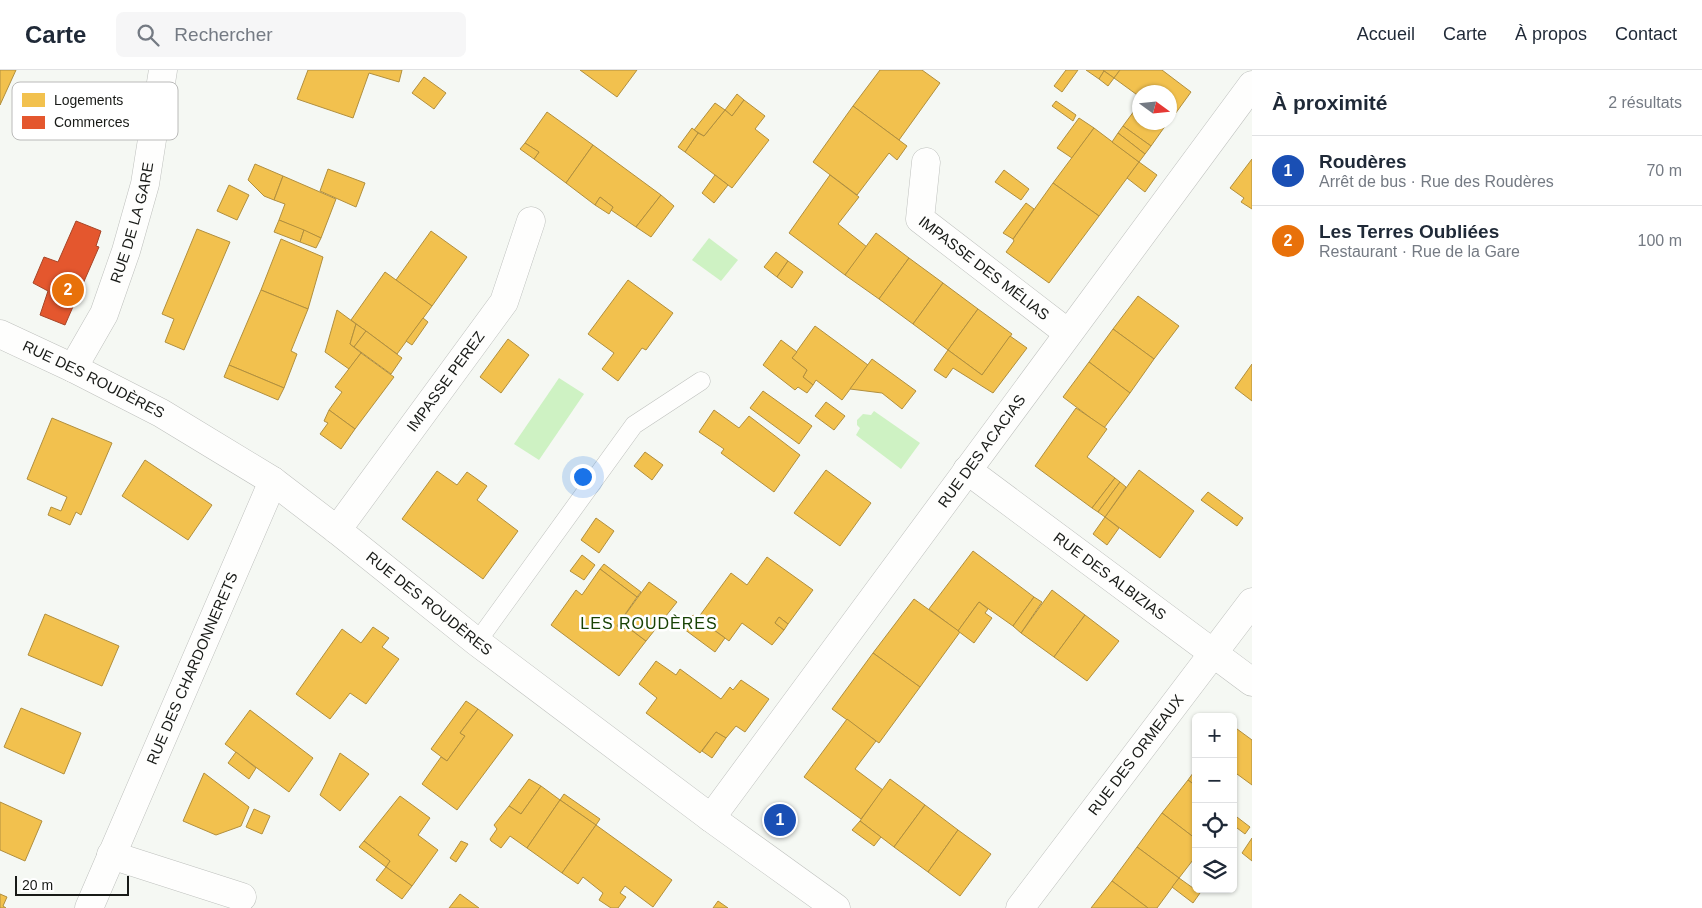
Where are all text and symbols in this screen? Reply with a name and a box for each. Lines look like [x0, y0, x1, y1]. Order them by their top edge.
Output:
search box [116, 12, 466, 57]
text: Carte [25, 21, 86, 48]
icon: search [134, 21, 162, 49]
text: Rechercher [174, 24, 273, 45]
text: Accueil [1357, 24, 1415, 44]
text: Carte [1443, 24, 1487, 44]
text: À propos [1515, 24, 1587, 44]
text: Contact [1615, 24, 1677, 44]
legend [12, 82, 178, 140]
north arrow [1132, 85, 1177, 130]
text: À proximité [1272, 91, 1388, 114]
text: Logements [54, 92, 123, 108]
text: 2 résultats [1608, 94, 1682, 111]
text: Commerces [54, 114, 129, 130]
text: Roudères [1319, 151, 1407, 172]
street label: RUE DE LA GARE [106, 161, 156, 285]
text: 1 [1284, 162, 1292, 179]
text: 70 m [1646, 162, 1682, 179]
text: Arrêt de bus · Rue des Roudères [1319, 173, 1554, 190]
street label: IMPASSE DES MÉLIAS [916, 212, 1053, 323]
text: Les Terres Oubliées [1319, 221, 1499, 242]
text: 2 [1284, 232, 1292, 249]
text: 100 m [1638, 232, 1682, 249]
text: Restaurant · Rue de la Gare [1319, 243, 1520, 260]
pin: 2 [52, 271, 84, 309]
street label: IMPASSE PEREZ [403, 328, 488, 435]
street label: RUE DES ROUDÈRES [20, 337, 167, 421]
street label: RUE DES ACACIAS [934, 391, 1029, 511]
your location [570, 464, 596, 490]
street label: RUE DES ALBIZIAS [1050, 528, 1170, 623]
street label: RUE DES ROUDÈRES [363, 548, 496, 658]
street label: RUE DES CHARDONNERETS [143, 569, 241, 767]
district label: LES ROUDÈRES [580, 614, 718, 632]
street label: RUE DES ORMEAUX [1084, 691, 1187, 818]
map controls [1192, 713, 1237, 893]
button: + [1192, 713, 1237, 758]
button: − [1192, 758, 1237, 803]
pin: 1 [764, 801, 796, 839]
button: locate [1192, 803, 1237, 848]
button: layers [1192, 848, 1237, 893]
scale bar [15, 873, 129, 896]
text: 20 m [22, 877, 53, 893]

